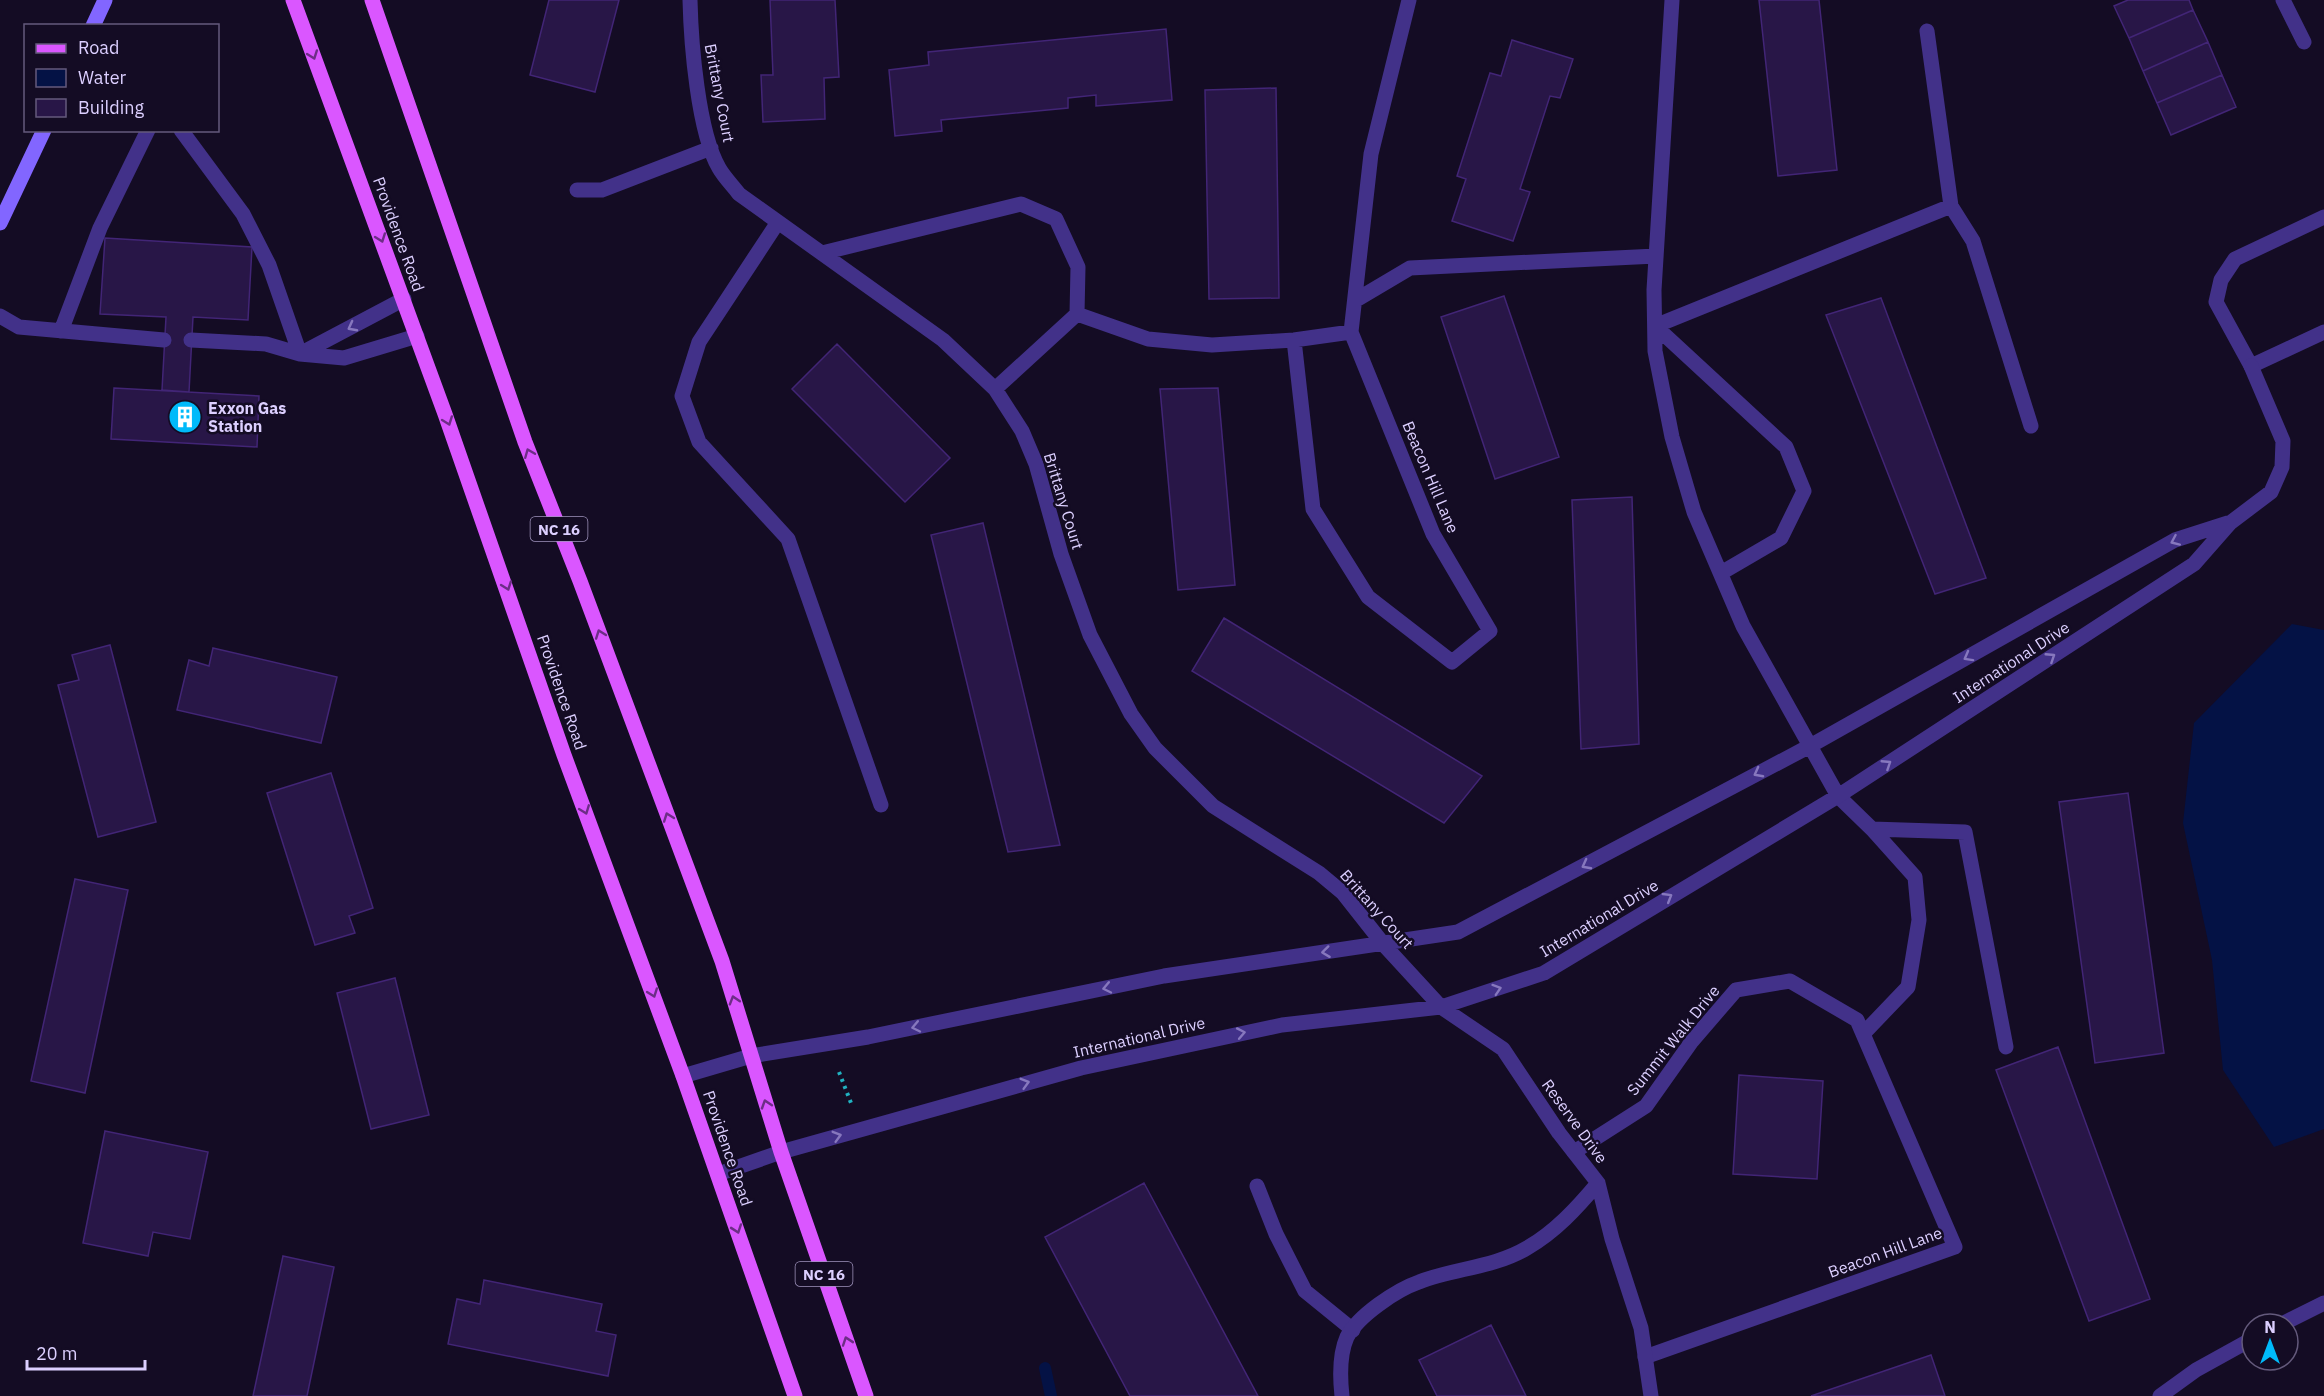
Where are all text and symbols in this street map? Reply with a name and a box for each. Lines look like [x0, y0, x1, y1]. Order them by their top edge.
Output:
legend [24, 24, 219, 132]
text: Road [78, 36, 119, 59]
street label: Brittany Court [701, 42, 739, 144]
one-way arrow [306, 49, 319, 60]
text: Water [78, 66, 127, 89]
text: Building [78, 96, 145, 119]
street label: Providence Road [369, 174, 429, 294]
one-way arrow [374, 232, 386, 243]
one-way arrow [347, 319, 358, 331]
place label: Exxon Gas Station [208, 398, 286, 436]
building icon: Exxon Gas Station [167, 399, 203, 435]
one-way arrow [440, 415, 453, 426]
street label: Beacon Hill Lane [1398, 418, 1464, 536]
one-way arrow [524, 448, 536, 459]
street label: Brittany Court [1040, 450, 1088, 552]
road number: NC 16 [530, 517, 588, 541]
one-way arrow [2170, 534, 2181, 546]
one-way arrow [499, 580, 512, 591]
street label: International Drive [1949, 617, 2073, 707]
one-way arrow [594, 629, 607, 640]
street label: Providence Road [533, 632, 591, 752]
one-way arrow [1964, 649, 1974, 661]
one-way arrow [2044, 653, 2055, 664]
one-way arrow [1881, 760, 1892, 771]
one-way arrow [1754, 766, 1764, 777]
one-way arrow [577, 804, 590, 815]
one-way arrow [662, 812, 675, 823]
one-way arrow [1581, 857, 1592, 869]
street label: Brittany Court [1336, 865, 1418, 953]
street label: International Drive [1536, 875, 1662, 961]
one-way arrow [1662, 893, 1672, 905]
one-way arrow [1322, 946, 1331, 958]
one-way arrow [1102, 981, 1112, 994]
street label: Summit Walk Drive [1622, 981, 1724, 1099]
one-way arrow [1491, 983, 1502, 996]
one-way arrow [645, 987, 658, 997]
one-way arrow [729, 996, 741, 1006]
street label: International Drive [1071, 1012, 1207, 1062]
one-way arrow [911, 1020, 921, 1033]
one-way arrow [1236, 1027, 1246, 1040]
street label: Reserve Drive [1538, 1075, 1612, 1167]
one-way arrow [1019, 1078, 1030, 1090]
street label: Providence Road [699, 1088, 757, 1208]
one-way arrow [761, 1099, 773, 1110]
one-way arrow [831, 1131, 842, 1143]
street label: Beacon Hill Lane [1825, 1222, 1945, 1282]
one-way arrow [730, 1223, 742, 1234]
road number: NC 16 [796, 1262, 852, 1286]
north arrow [2240, 1312, 2300, 1372]
text: N [2264, 1317, 2276, 1337]
scale bar [27, 1333, 146, 1371]
one-way arrow [842, 1336, 854, 1347]
text: 20 m [36, 1342, 78, 1365]

